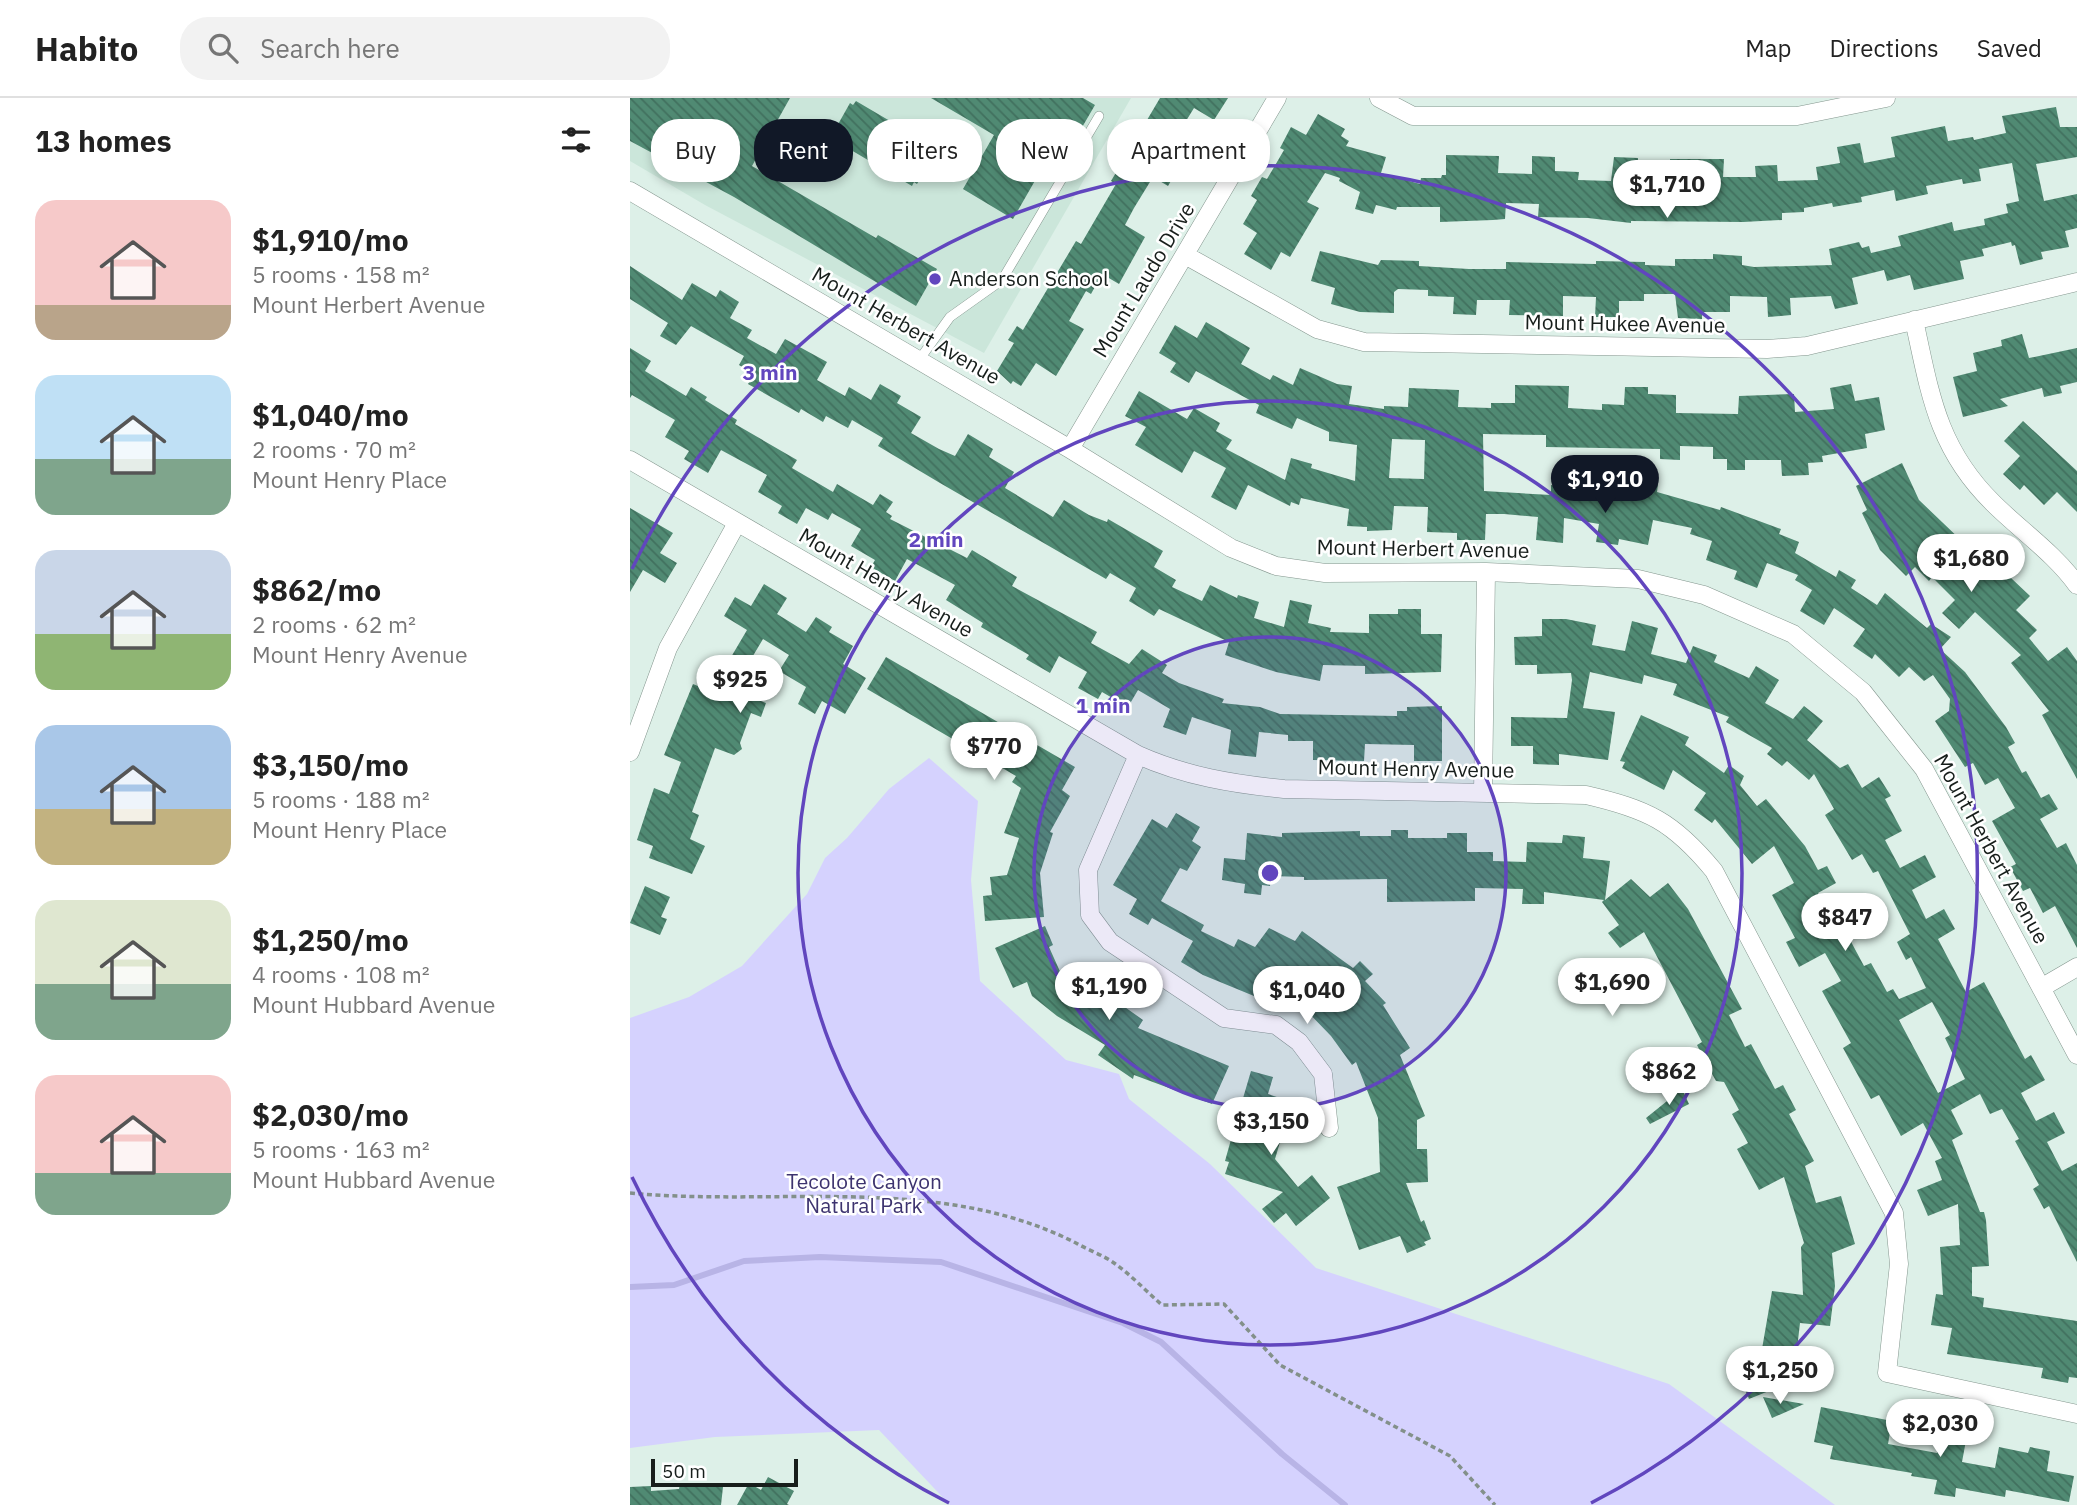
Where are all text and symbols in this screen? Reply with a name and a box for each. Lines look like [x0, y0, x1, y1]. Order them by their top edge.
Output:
search box [180, 17, 670, 80]
text: Habito [35, 27, 138, 70]
icon: search [204, 29, 242, 67]
text: Search here [260, 31, 400, 65]
text: Map [1745, 32, 1791, 64]
text: Directions [1829, 32, 1939, 64]
text: Saved [1977, 32, 2042, 64]
chip: Buy [651, 119, 740, 182]
chip: Rent [754, 119, 853, 182]
chip: Filters [867, 119, 982, 182]
chip: New [996, 119, 1093, 182]
chip: Apartment [1107, 119, 1270, 182]
text: 13 homes [35, 121, 172, 160]
icon: filters [557, 121, 595, 159]
pin: $1,710 [1610, 160, 1724, 220]
text: $1,710 [1629, 168, 1705, 198]
street label: Mount Laudo Drive [1086, 197, 1201, 362]
text: $1,910/mo [252, 220, 409, 259]
icon: home [91, 228, 175, 312]
text: 5 rooms · 158 m² [252, 259, 430, 289]
street label: Mount Herbert Avenue [807, 260, 1006, 391]
place label: Anderson School [949, 264, 1109, 292]
marker: Anderson School [927, 271, 943, 287]
text: Mount Herbert Avenue [252, 289, 485, 319]
street label: Mount Hukee Avenue [1524, 307, 1726, 339]
text: 3 min [743, 358, 797, 386]
text: $1,040/mo [252, 395, 409, 434]
icon: home [91, 403, 175, 487]
text: 2 rooms · 70 m² [252, 434, 416, 464]
pin: $1,910 [1548, 456, 1662, 515]
text: $1,910 [1567, 463, 1643, 493]
text: Mount Henry Place [252, 464, 447, 494]
street label: Mount Henry Avenue [794, 521, 979, 643]
text: 2 min [909, 525, 963, 553]
street label: Mount Herbert Avenue [1316, 532, 1530, 564]
pin: $1,680 [1914, 534, 2028, 594]
text: $1,680 [1933, 542, 2009, 572]
text: $862/mo [252, 570, 381, 609]
icon: home [91, 578, 175, 662]
text: 2 rooms · 62 m² [252, 609, 416, 639]
text: Mount Henry Avenue [252, 639, 468, 669]
pin: $925 [699, 656, 781, 715]
text: $925 [712, 663, 768, 693]
text: 1 min [1076, 691, 1130, 719]
pin: $770 [953, 722, 1035, 782]
text: $770 [966, 730, 1022, 760]
text: $3,150/mo [252, 745, 409, 784]
street label: Mount Herbert Avenue [1928, 749, 2056, 948]
street label: Mount Henry Avenue [1317, 752, 1515, 784]
icon: home [91, 753, 175, 837]
text: 5 rooms · 188 m² [252, 784, 430, 814]
text: Mount Henry Place [252, 814, 447, 844]
centre of rings [1258, 861, 1282, 885]
pin: $847 [1804, 894, 1886, 953]
text: $847 [1817, 901, 1873, 931]
text: $1,250/mo [252, 920, 409, 959]
icon: home [91, 928, 175, 1012]
pin: $1,690 [1555, 958, 1669, 1018]
text: 4 rooms · 108 m² [252, 959, 430, 989]
pin: $1,190 [1052, 962, 1166, 1022]
text: $1,690 [1574, 966, 1650, 996]
pin: $1,040 [1250, 967, 1364, 1026]
text: $1,190 [1071, 970, 1147, 1000]
text: $1,040 [1269, 974, 1345, 1004]
text: Mount Hubbard Avenue [252, 989, 495, 1019]
pin: $862 [1628, 1048, 1710, 1107]
text: $862 [1641, 1055, 1697, 1085]
text: $2,030/mo [252, 1095, 409, 1134]
pin: $3,150 [1214, 1098, 1328, 1157]
icon: home [91, 1103, 175, 1187]
text: $3,150 [1233, 1105, 1309, 1135]
text: 5 rooms · 163 m² [252, 1134, 430, 1164]
text: Mount Hubbard Avenue [252, 1164, 495, 1194]
park label: Tecolote Canyon Natural Park [786, 1167, 942, 1219]
pin: $1,250 [1723, 1346, 1837, 1406]
text: $1,250 [1742, 1354, 1818, 1384]
pin: $2,030 [1883, 1400, 1997, 1459]
text: $2,030 [1902, 1407, 1978, 1437]
scale bar [651, 1456, 798, 1488]
text: 50 m [662, 1459, 706, 1483]

